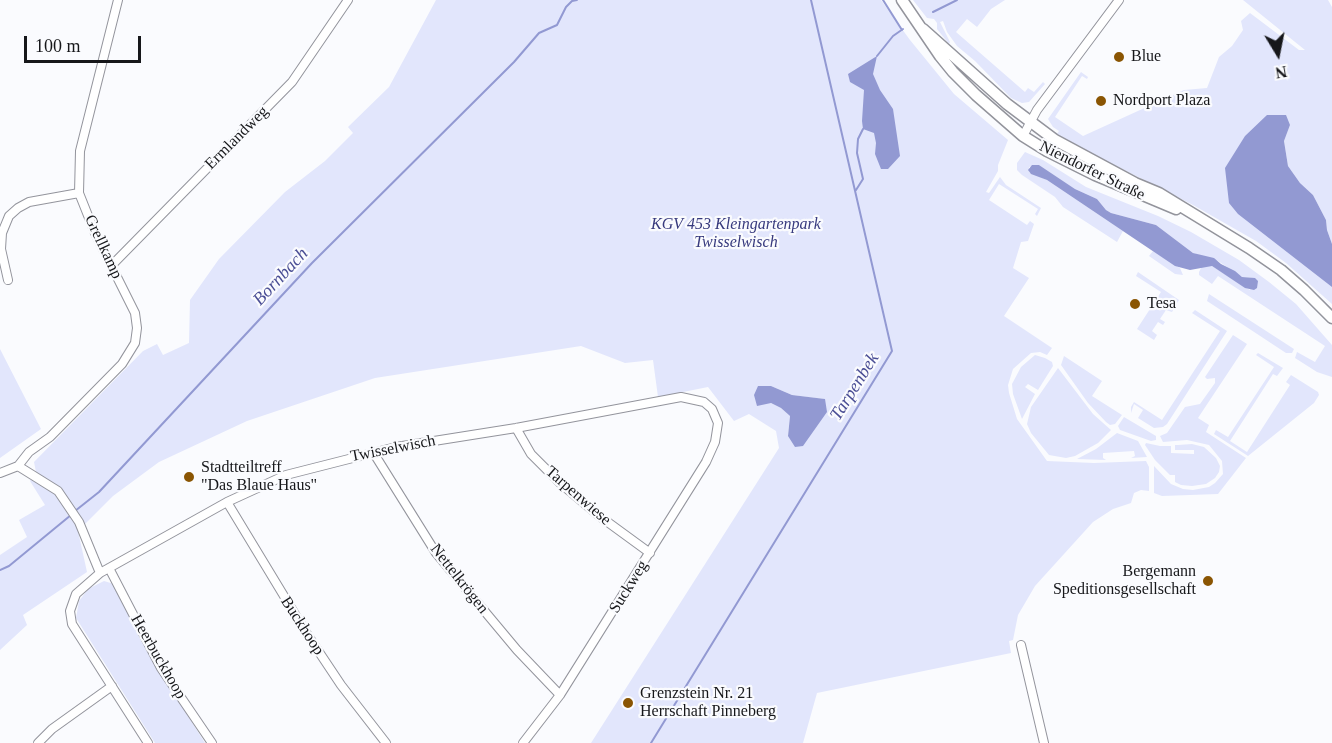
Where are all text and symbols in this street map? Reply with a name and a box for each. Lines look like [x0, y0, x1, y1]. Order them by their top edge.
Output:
scale bar [27, 24, 144, 62]
north arrow [1248, 24, 1308, 84]
text: 100 m [35, 36, 81, 56]
place label: Blue [1131, 47, 1161, 67]
marker: Blue [1112, 50, 1126, 64]
text: N [1274, 63, 1288, 82]
place label: Nordport Plaza [1113, 91, 1210, 111]
marker: Nordport Plaza [1094, 94, 1108, 108]
street label: Ermlandweg [201, 102, 273, 174]
street label: Niendorfer Straße [1036, 137, 1148, 205]
street label: Grellkamp [80, 212, 126, 282]
park label: KGV 453 Kleingartenpark Twisselwisch [651, 215, 821, 253]
water label: Bornbach [249, 244, 313, 310]
place label: Tesa [1147, 294, 1176, 314]
marker: Tesa [1128, 297, 1142, 311]
water label: Tarpenbek [826, 349, 884, 425]
street label: Twisselwisch [349, 431, 437, 467]
place label: Stadtteiltreff "Das Blaue Haus" [201, 458, 317, 496]
street label: Tarpenwiese [541, 462, 615, 530]
marker: Stadtteiltreff "Das Blaue Haus" [182, 470, 196, 484]
street label: Nettelkrögen [426, 540, 492, 618]
street label: Suckweg [605, 557, 653, 617]
place label: Bergemann Speditionsgesellschaft [1053, 562, 1196, 600]
marker: Bergemann Speditionsgesellschaft [1201, 574, 1215, 588]
street label: Buckhoop [276, 593, 328, 659]
street label: Heerbuckhoop [126, 611, 190, 703]
place label: Grenzstein Nr. 21 Herrschaft Pinneberg [640, 684, 776, 722]
marker: Grenzstein Nr. 21 Herrschaft Pinneberg [621, 696, 635, 710]

